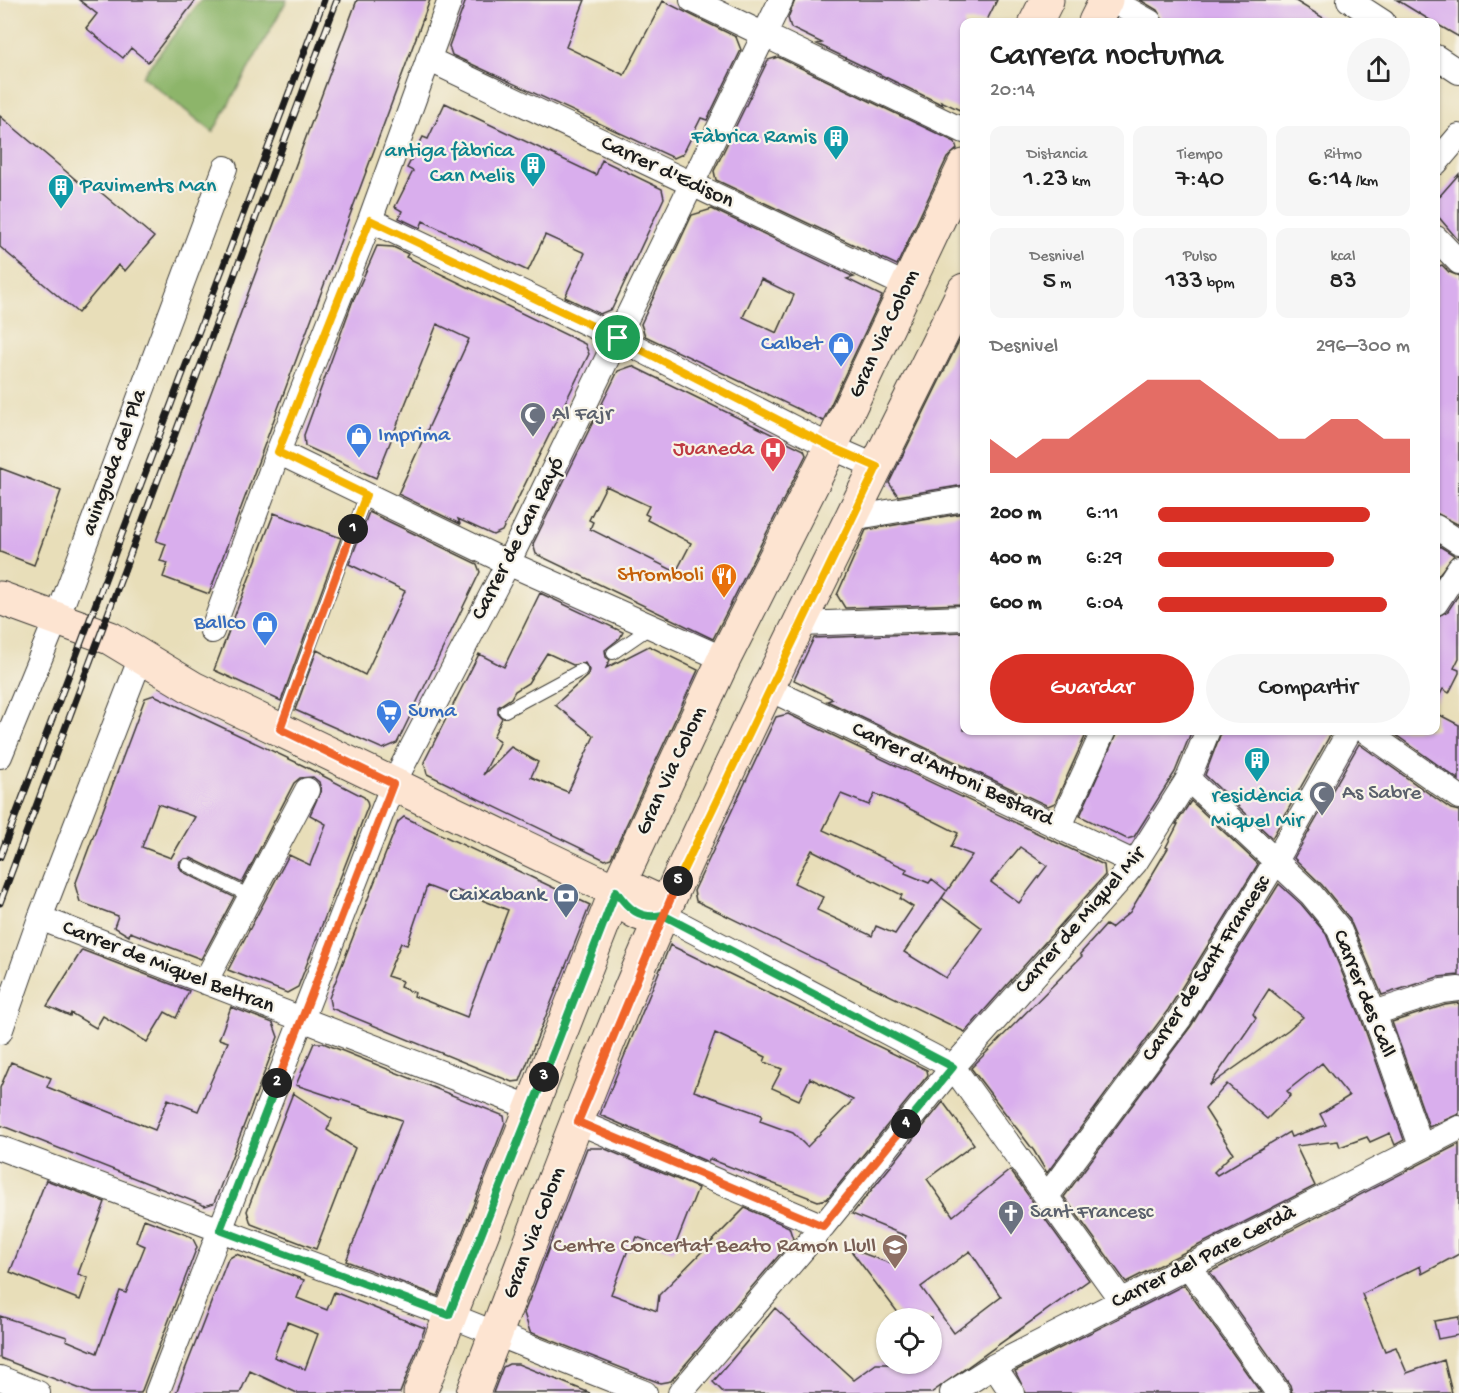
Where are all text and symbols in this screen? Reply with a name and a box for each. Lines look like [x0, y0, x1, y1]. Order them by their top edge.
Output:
text: Carrera nocturna [990, 38, 1223, 76]
button: share [1347, 38, 1410, 101]
text: 20:14 [990, 80, 1035, 103]
building icon: Fàbrica Ramis [821, 123, 851, 161]
place label: Fàbrica Ramis [690, 125, 817, 151]
street label: Carrer d'Edison [596, 131, 738, 215]
place label: antiga fàbrica Can Melis [385, 139, 515, 190]
text: Distancia [1027, 146, 1087, 165]
text: Tiempo [1177, 146, 1223, 165]
text: Ritmo [1324, 146, 1362, 165]
building icon: antiga fàbrica Can Melis [518, 150, 548, 188]
text: 1.23 [1023, 165, 1068, 196]
text: 7:40 [1176, 165, 1224, 196]
text: 6:14 [1308, 165, 1352, 196]
building icon: Paviments Man [46, 172, 76, 210]
text: km [1068, 173, 1091, 192]
text: /km [1352, 173, 1378, 192]
place label: Paviments Man [79, 174, 217, 200]
text: Desnivel [1030, 248, 1084, 267]
text: Pulso [1183, 248, 1217, 267]
text: kcal [1331, 248, 1355, 267]
street label: Gran Via Colom [844, 265, 926, 403]
text: 5 [1043, 267, 1056, 298]
text: 133 [1166, 267, 1203, 298]
text: 83 [1329, 267, 1357, 298]
text: m [1056, 275, 1071, 294]
text: bpm [1203, 275, 1234, 294]
pin [592, 312, 643, 363]
icon: arrive [601, 321, 634, 354]
shop icon: Calbet [826, 330, 856, 368]
place label: Calbet [761, 332, 824, 358]
text: Desnivel [990, 336, 1058, 359]
text: 296–300 m [1316, 336, 1410, 359]
street label: avinguda del Pla [76, 386, 154, 540]
mosque icon: Al Fajr [518, 400, 548, 438]
place label: Al Fajr [552, 402, 615, 428]
shop icon: Imprima [344, 421, 374, 459]
place label: Imprima [378, 423, 451, 449]
hospital icon: Juaneda [758, 435, 788, 473]
place label: Juaneda [673, 437, 755, 463]
street label: Carrer de Can Rayó [467, 453, 571, 625]
text: 200 m [990, 503, 1041, 526]
text: 6:11 [1086, 503, 1119, 526]
pin: 1 [338, 514, 368, 544]
text: 1 [350, 519, 356, 538]
text: 400 m [990, 548, 1041, 571]
text: 6:29 [1086, 548, 1122, 571]
restaurant icon: Stromboli [709, 561, 739, 599]
place label: Stromboli [617, 563, 704, 589]
text: 600 m [990, 593, 1042, 616]
text: 6:04 [1086, 593, 1123, 616]
shop icon: Ballco [250, 609, 280, 647]
place label: Ballco [193, 611, 246, 637]
button: Guardar [990, 654, 1194, 723]
button: Compartir [1206, 654, 1410, 723]
supermarket icon: Suma [374, 697, 404, 735]
place label: Suma [408, 699, 457, 725]
street label: Gran Via Colom [631, 702, 713, 840]
street label: Carrer d'Antoni Bestard [847, 717, 1059, 834]
building icon: residència Miquel Mir [1242, 745, 1272, 783]
mosque icon: As Sabre [1307, 779, 1337, 817]
place label: As Sabre [1342, 781, 1422, 807]
place label: residència Miquel Mir [1211, 784, 1306, 835]
street label: Carrer de Miquel Mir [1010, 841, 1153, 1000]
pin: 5 [663, 866, 693, 896]
street label: Carrer de Sant Francesc [1137, 870, 1278, 1067]
text: 5 [674, 871, 682, 890]
bank icon: Caixabank [551, 881, 581, 919]
place label: Caixabank [449, 883, 548, 909]
street label: Carrer de Miquel Beltran [58, 915, 278, 1021]
street label: Carrer des Call [1326, 926, 1400, 1062]
pin: 3 [529, 1062, 559, 1092]
text: 3 [540, 1067, 548, 1086]
pin: 2 [262, 1068, 292, 1098]
text: 2 [273, 1073, 281, 1092]
pin: 4 [891, 1109, 921, 1139]
text: 4 [902, 1114, 910, 1133]
street label: Gran Via Colom [498, 1163, 572, 1303]
church icon: Sant Francesc [996, 1198, 1026, 1236]
place label: Sant Francesc [1030, 1200, 1155, 1226]
street label: Carrer del Pare Cerdà [1108, 1200, 1301, 1316]
school or university icon: Centre Concertat Beato Ramon Llull [880, 1232, 910, 1270]
place label: Centre Concertat Beato Ramon Llull [553, 1234, 876, 1260]
map controls [876, 1308, 942, 1374]
button: locate [876, 1308, 942, 1374]

